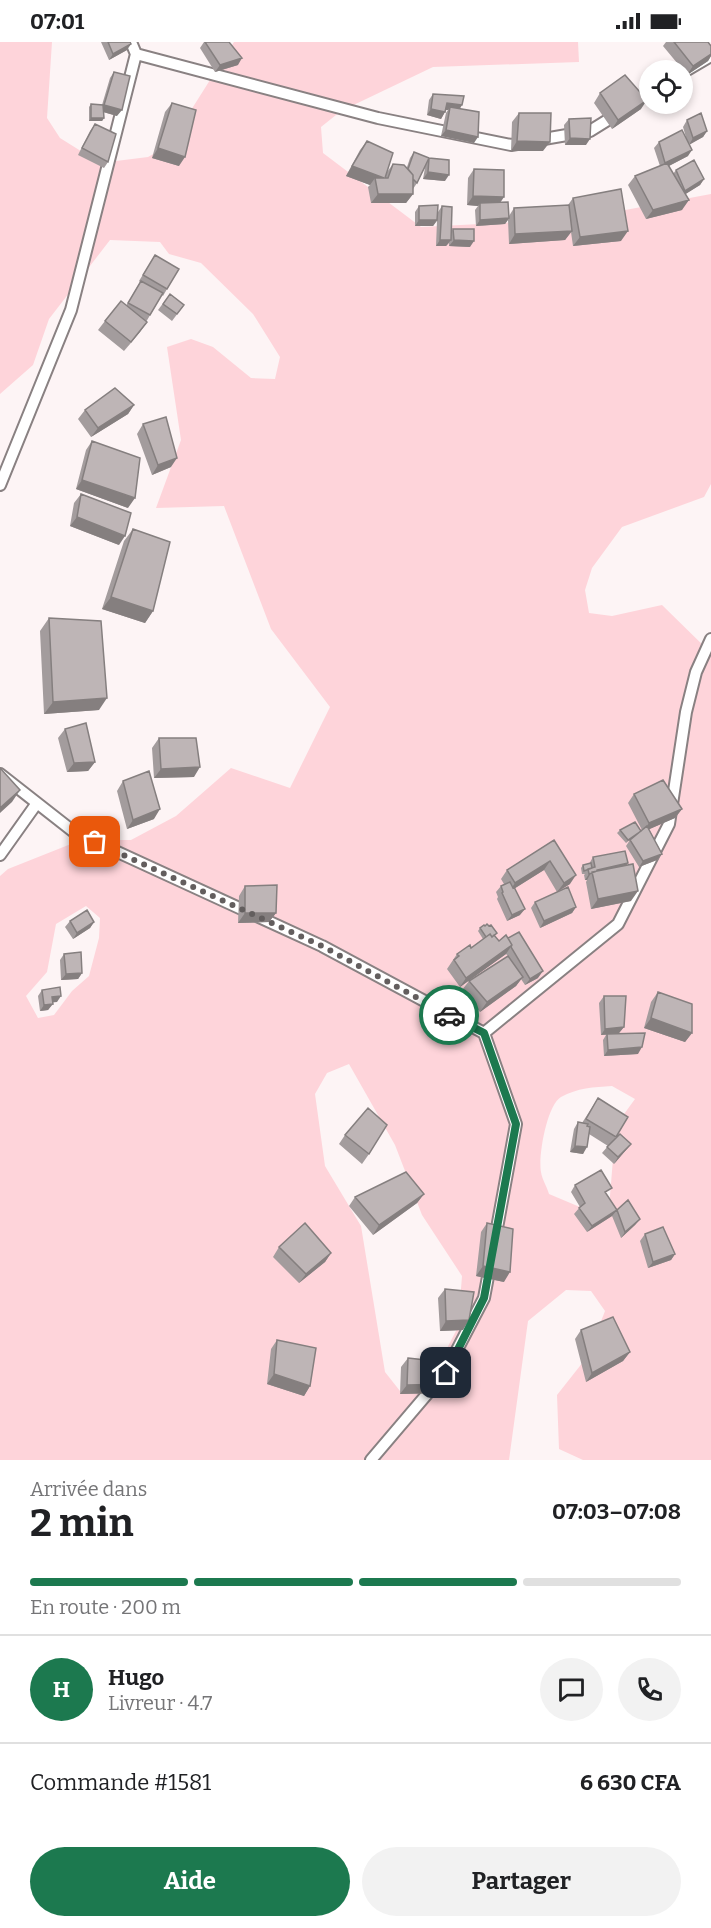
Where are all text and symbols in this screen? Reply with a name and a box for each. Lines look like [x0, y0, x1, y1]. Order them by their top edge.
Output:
text: 07:01 [30, 8, 84, 35]
map controls [639, 60, 693, 114]
button: locate [639, 60, 693, 114]
pin [69, 816, 120, 867]
icon: bag [78, 825, 111, 858]
courier [419, 985, 479, 1045]
icon: car [433, 999, 466, 1032]
pin [420, 1347, 471, 1398]
icon: home [429, 1356, 462, 1389]
text: Arrivée dans [30, 1477, 147, 1501]
text: 07:03–07:08 [552, 1498, 681, 1525]
text: 2 min [30, 1500, 134, 1546]
text: En route · 200 m [30, 1595, 181, 1619]
button: chat [540, 1658, 603, 1721]
button: phone [618, 1658, 681, 1721]
text: Hugo [108, 1664, 164, 1691]
text: H [53, 1676, 70, 1703]
text: Livreur · 4.7 [108, 1691, 212, 1715]
text: Commande #1581 [30, 1769, 211, 1796]
text: 6 630 CFA [580, 1769, 681, 1796]
button: Aide [30, 1847, 350, 1916]
button: Partager [362, 1847, 681, 1916]

